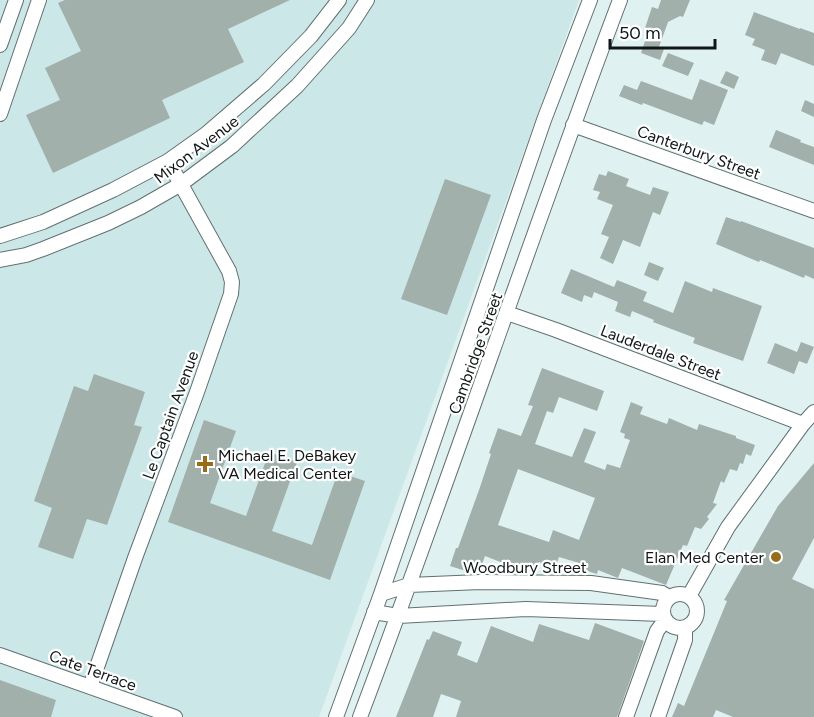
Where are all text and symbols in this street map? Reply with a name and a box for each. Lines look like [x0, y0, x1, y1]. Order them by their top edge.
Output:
scale bar [610, 12, 715, 50]
text: 50 m [619, 22, 661, 44]
street label: Mixon Avenue [150, 111, 243, 187]
street label: Canterbury Street [635, 121, 763, 184]
street label: Cambridge Street [445, 290, 506, 417]
street label: Lauderdale Street [598, 321, 724, 384]
street label: Le Captain Avenue [138, 348, 203, 482]
place label: Michael E. DeBakey VA Medical Center [218, 446, 357, 483]
marker: Michael E. DeBakey VA Medical Center [196, 455, 214, 473]
place label: Elan Med Center [645, 548, 765, 567]
marker: Elan Med Center [769, 550, 783, 564]
street label: Woodbury Street [463, 558, 587, 577]
street label: Cate Terrace [47, 646, 139, 695]

